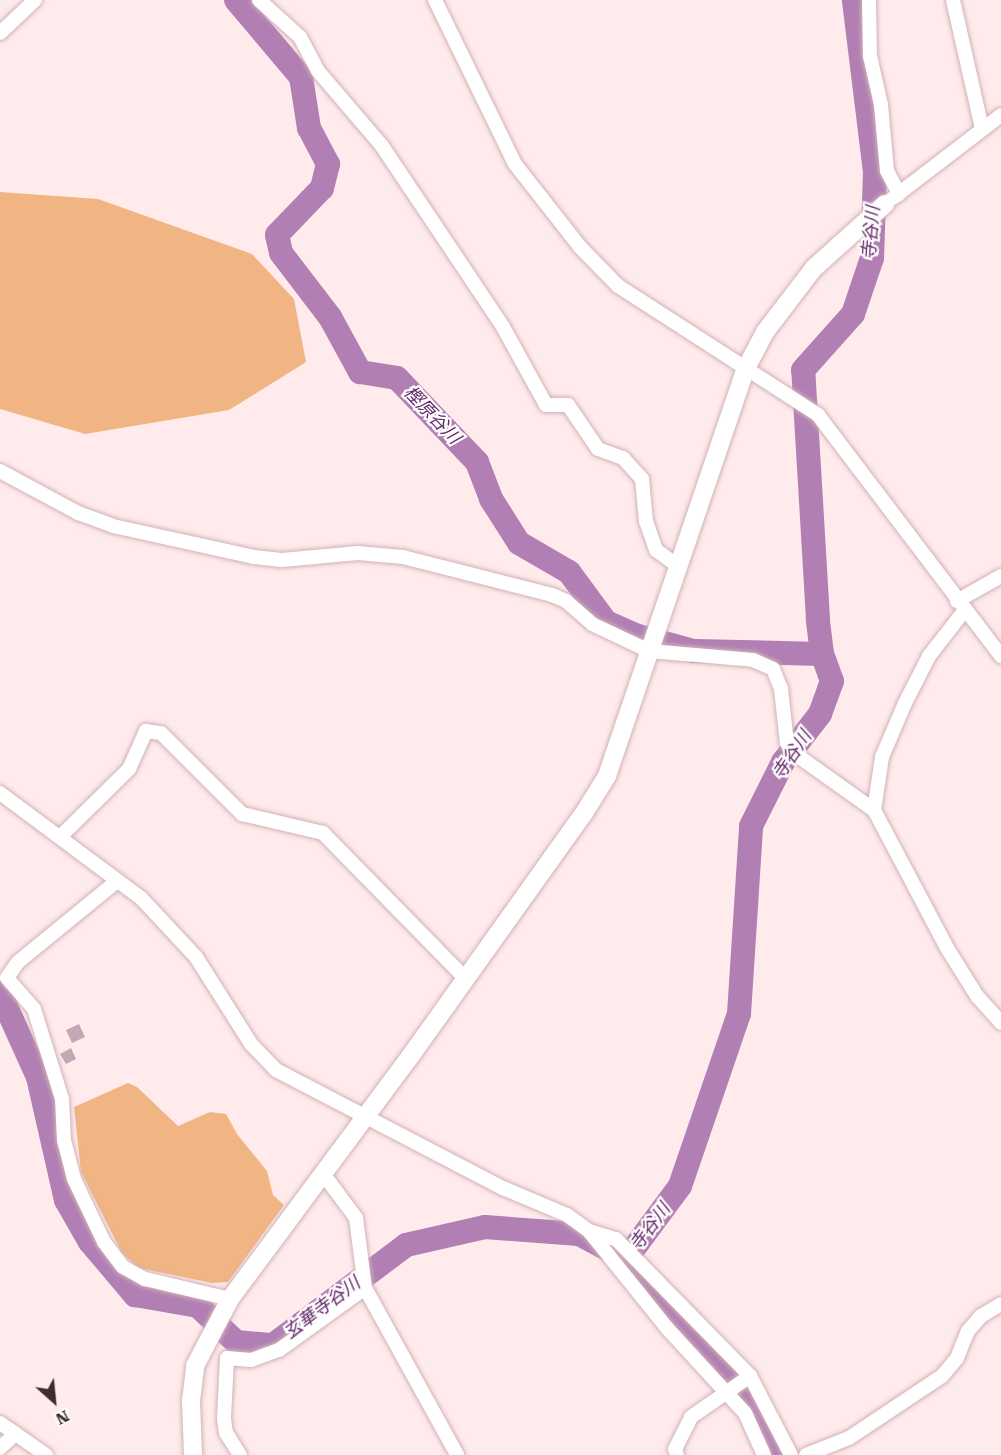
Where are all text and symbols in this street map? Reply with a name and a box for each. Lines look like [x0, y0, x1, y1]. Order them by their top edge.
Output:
water label: 寺谷川 [858, 205, 884, 261]
water label: 樫原谷川 [399, 382, 465, 448]
water label: 寺谷川 [768, 727, 816, 783]
water label: 寺谷川 [625, 1199, 675, 1255]
water label: 玄華寺谷川 [280, 1272, 364, 1344]
north arrow [24, 1371, 84, 1431]
text: N [53, 1406, 72, 1429]

